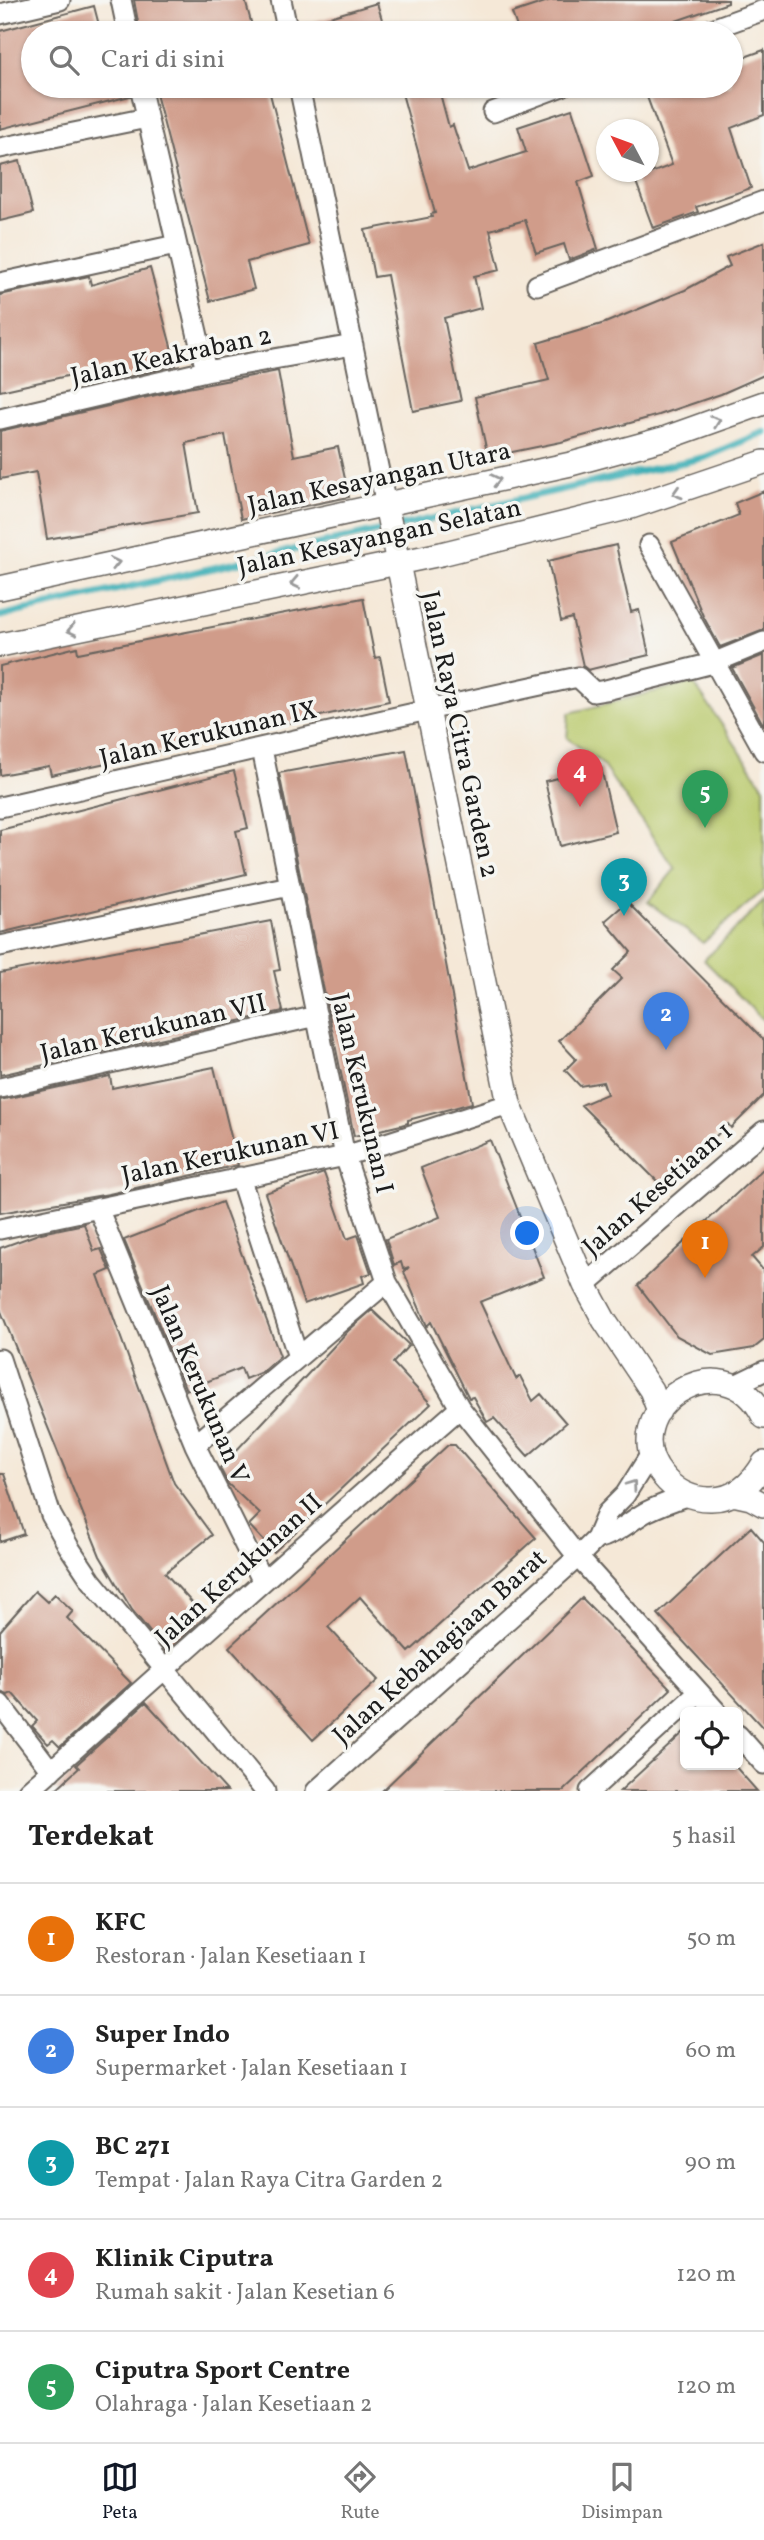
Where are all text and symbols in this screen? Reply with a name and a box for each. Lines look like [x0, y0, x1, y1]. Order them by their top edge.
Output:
search box [21, 21, 743, 98]
icon: search [45, 41, 83, 79]
text: Cari di sini [101, 42, 225, 78]
north arrow [596, 119, 659, 182]
street label: Jalan Keakraban 2 [68, 318, 275, 396]
one-way arrow [709, 415, 721, 429]
street label: Jalan Kesayangan Utara [245, 433, 514, 524]
one-way arrow [490, 474, 502, 489]
one-way arrow [671, 485, 683, 500]
street label: Jalan Kesayangan Selatan [234, 490, 525, 586]
one-way arrow [109, 557, 121, 571]
one-way arrow [289, 575, 301, 590]
street label: Jalan Raya Citra Garden 2 [411, 588, 507, 881]
one-way arrow [66, 622, 78, 637]
street label: Jalan Kerukunan IX [96, 692, 321, 777]
pin: 4 [557, 749, 603, 807]
pin: 5 [682, 770, 728, 828]
pin: 3 [601, 858, 647, 916]
street label: Jalan Kerukunan VII [37, 985, 270, 1072]
street label: Jalan Kerukunan I [320, 990, 402, 1197]
pin: 2 [643, 992, 689, 1050]
street label: Jalan Kerukunan VI [118, 1113, 343, 1195]
street label: Jalan Kesetiaan 1 [575, 1114, 739, 1262]
your location [510, 1216, 544, 1250]
pin: 1 [682, 1220, 728, 1278]
street label: Jalan Kerukunan V [141, 1280, 257, 1490]
one-way arrow [624, 1480, 636, 1493]
street label: Jalan Kerukunan II [148, 1486, 331, 1655]
street label: Jalan Kebahagiaan Barat [325, 1541, 555, 1754]
map controls [680, 1707, 743, 1770]
button: locate [680, 1707, 743, 1770]
text: Terdekat [28, 1816, 154, 1858]
text: 5 hasil [672, 1821, 736, 1853]
text: KFC [95, 1905, 146, 1941]
text: 1 [46, 1923, 56, 1955]
text: 50 m [687, 1923, 736, 1955]
text: Restoran · Jalan Kesetiaan 1 [95, 1941, 367, 1973]
text: Super Indo [95, 2017, 230, 2053]
text: 2 [45, 2035, 57, 2067]
text: 60 m [686, 2035, 736, 2067]
text: Supermarket · Jalan Kesetiaan 1 [95, 2053, 408, 2085]
text: BC 271 [95, 2129, 170, 2165]
text: 3 [45, 2147, 57, 2179]
text: 90 m [685, 2147, 736, 2179]
text: Tempat · Jalan Raya Citra Garden 2 [95, 2165, 443, 2197]
text: Klinik Ciputra [95, 2241, 274, 2277]
text: 4 [44, 2259, 58, 2291]
text: 120 m [676, 2259, 736, 2291]
text: Rumah sakit · Jalan Kesetian 6 [95, 2277, 395, 2309]
text: Ciputra Sport Centre [95, 2353, 350, 2389]
text: 5 [45, 2371, 57, 2403]
text: 120 m [676, 2371, 736, 2403]
text: Olahraga · Jalan Kesetiaan 2 [95, 2389, 372, 2421]
tab: Peta [101, 2458, 139, 2526]
tab: Rute [340, 2458, 380, 2526]
tab: Disimpan [581, 2458, 663, 2526]

